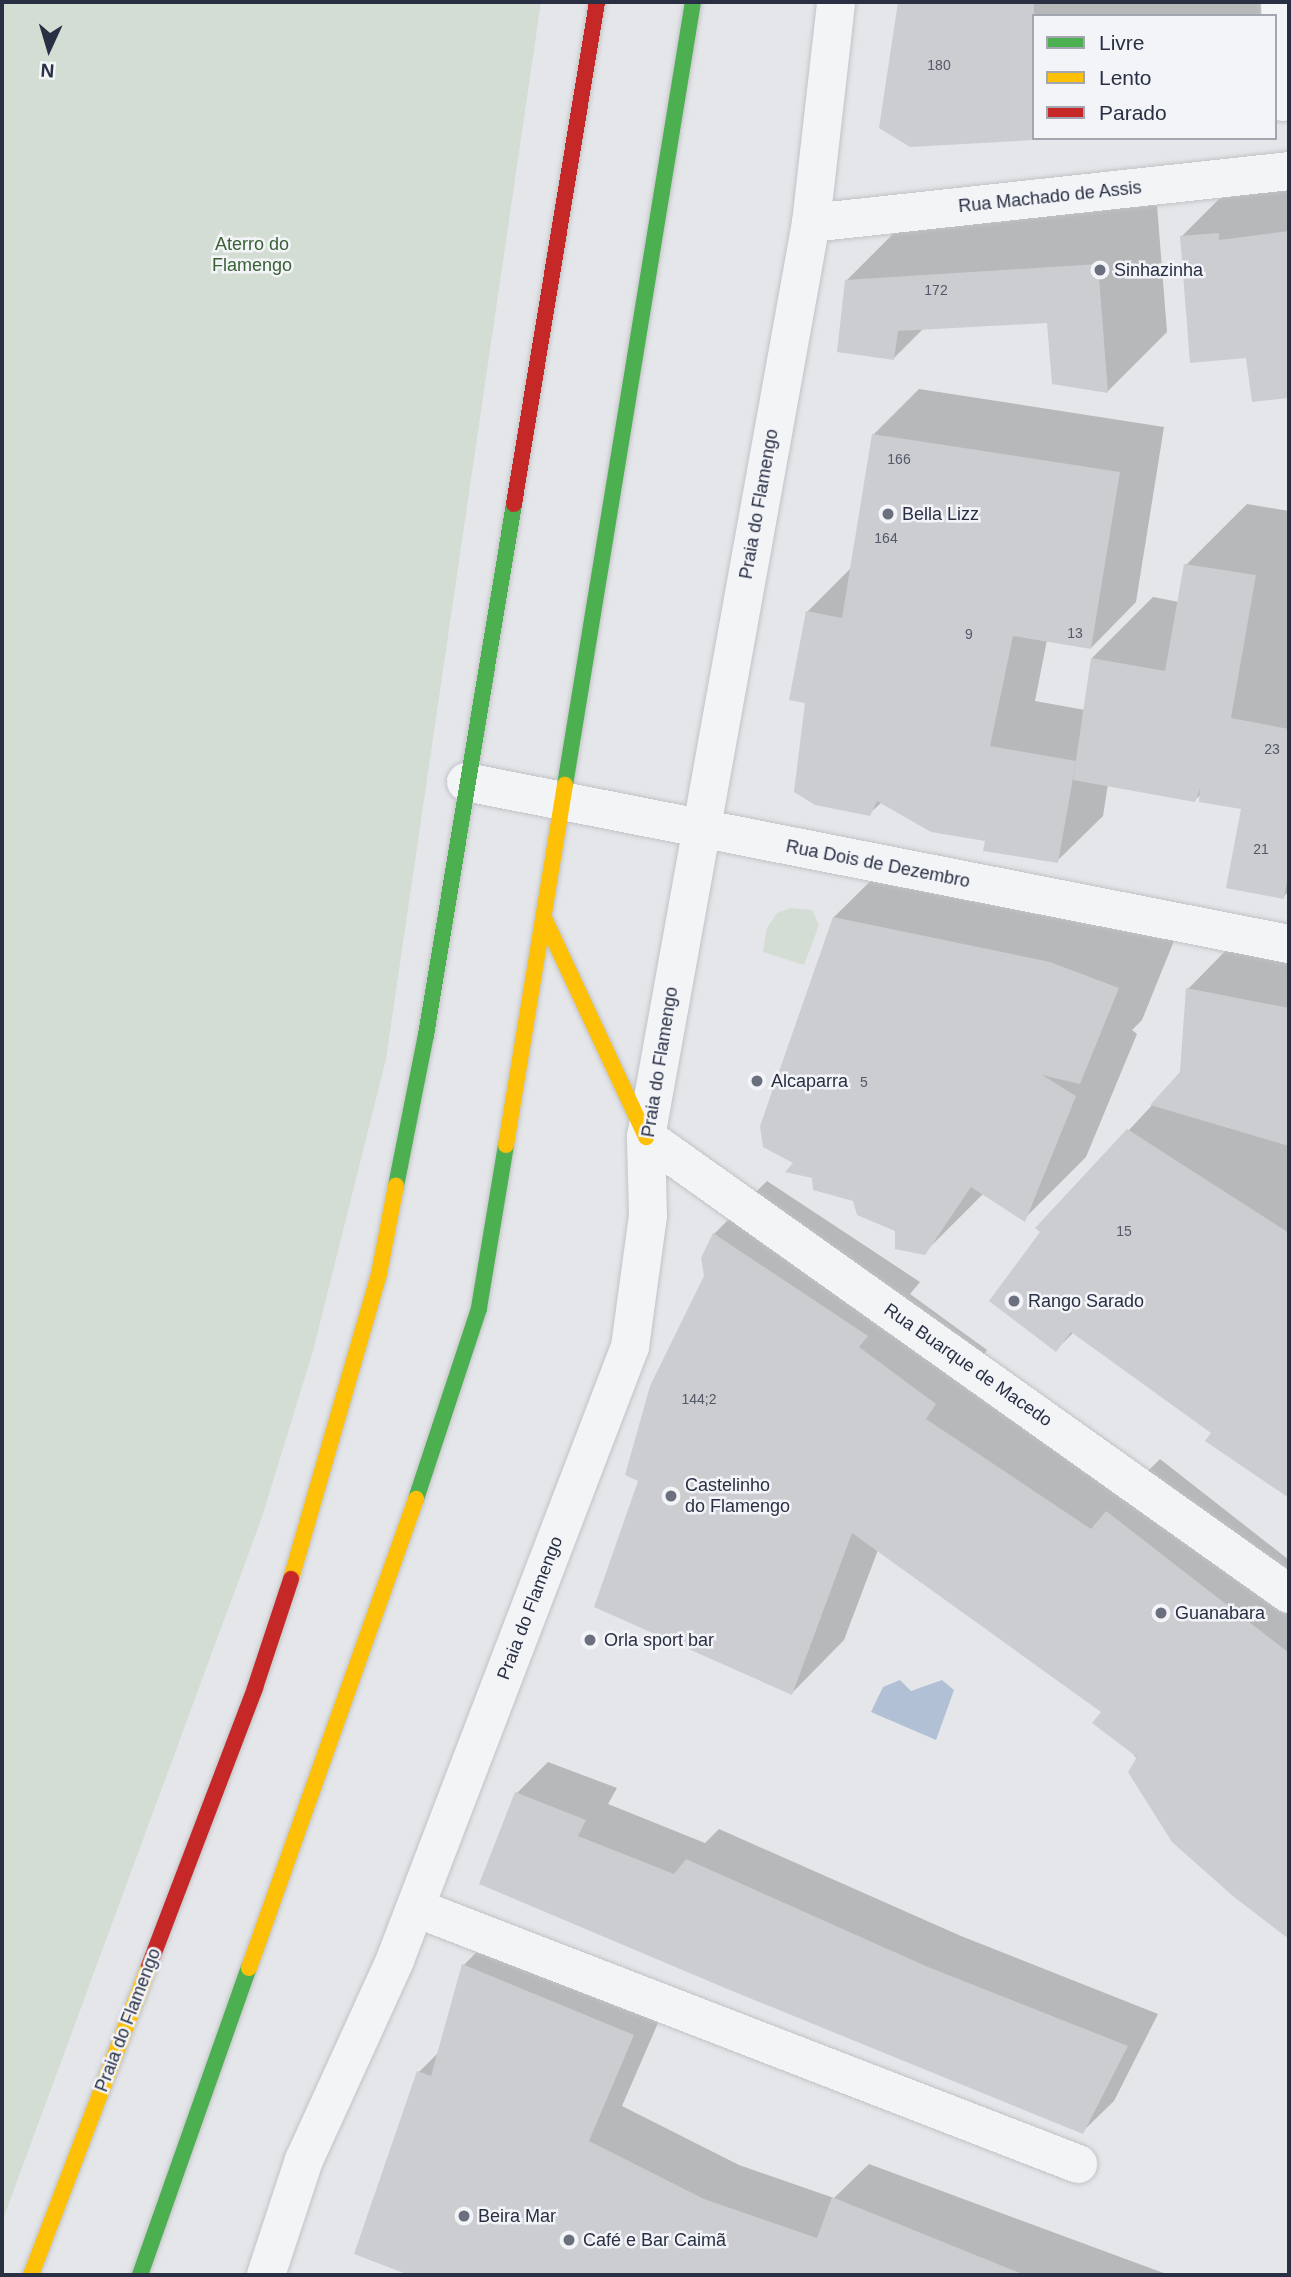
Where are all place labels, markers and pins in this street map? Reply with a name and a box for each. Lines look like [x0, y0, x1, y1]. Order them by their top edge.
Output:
place label: Sinhazinha [1114, 259, 1203, 281]
marker: Sinhazinha [1092, 262, 1108, 278]
place label: Bella Lizz [902, 503, 979, 525]
marker: Bella Lizz [880, 506, 896, 522]
place label: Alcaparra [771, 1070, 848, 1092]
marker: Alcaparra [749, 1073, 765, 1089]
place label: Rango Sarado [1028, 1290, 1144, 1312]
marker: Rango Sarado [1006, 1293, 1022, 1309]
place label: Castelinho do Flamengo [685, 1475, 790, 1518]
marker: Castelinho do Flamengo [663, 1488, 679, 1504]
place label: Guanabara [1175, 1602, 1265, 1624]
marker: Guanabara [1153, 1605, 1169, 1621]
place label: Orla sport bar [604, 1629, 714, 1651]
marker: Orla sport bar [582, 1632, 598, 1648]
place label: Beira Mar [478, 2205, 556, 2227]
marker: Beira Mar [456, 2208, 472, 2224]
place label: Café e Bar Caimã [583, 2229, 726, 2251]
marker: Café e Bar Caimã [561, 2232, 577, 2248]

